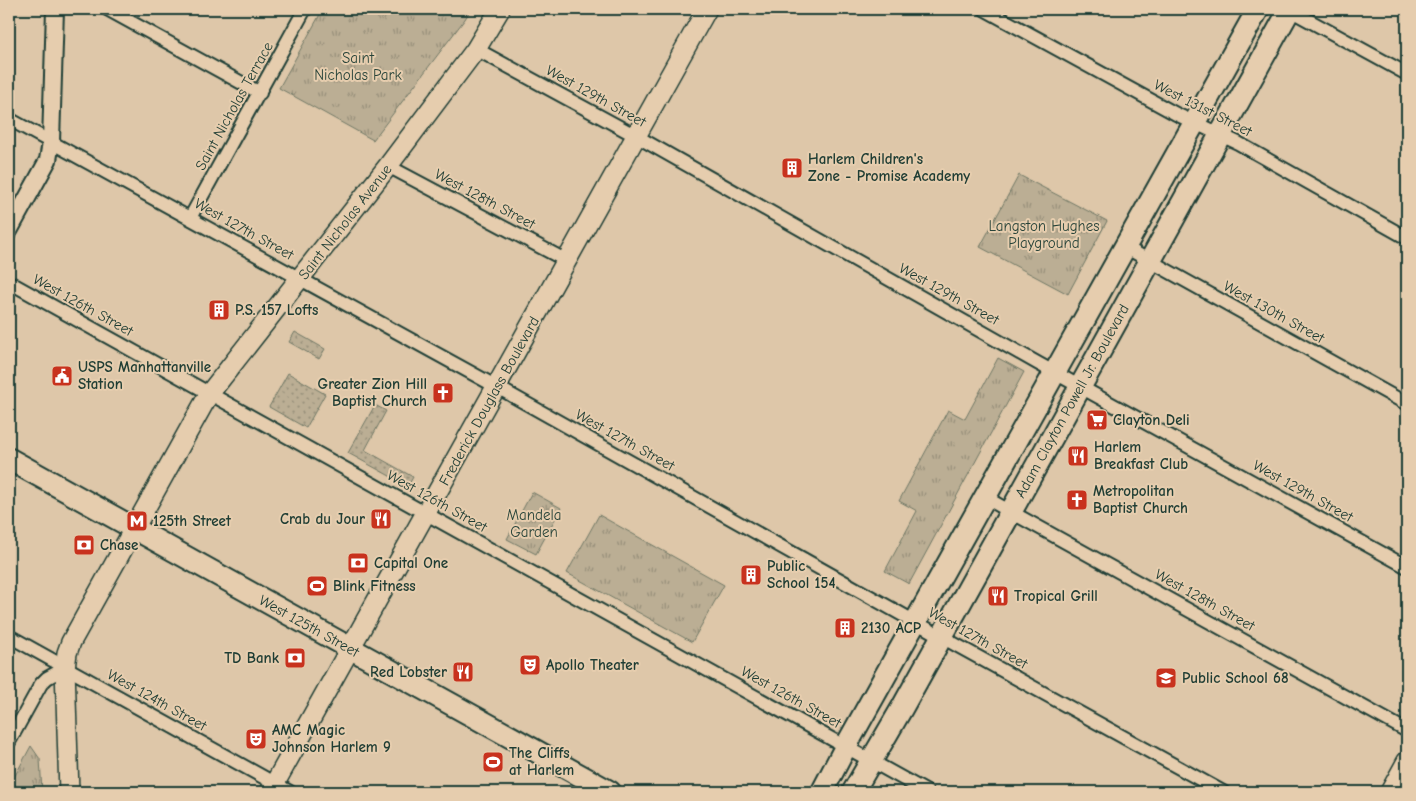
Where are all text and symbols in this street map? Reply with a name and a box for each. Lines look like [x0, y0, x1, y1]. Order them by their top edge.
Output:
street label: Saint Nicholas Terrace [191, 38, 277, 173]
park label: Saint Nicholas Park [314, 49, 402, 84]
street label: West 129th Street [543, 61, 650, 131]
street label: West 131st Street [1151, 76, 1256, 141]
place label: Harlem Children's Zone - Promise Academy [808, 150, 970, 185]
building icon: Harlem Children's Zone - Promise Academy [780, 156, 804, 180]
street label: Saint Nicholas Avenue [294, 160, 396, 283]
street label: West 128th Street [432, 165, 539, 233]
street label: West 127th Street [191, 194, 297, 264]
park label: Langston Hughes Playground [989, 217, 1099, 252]
street label: West 129th Street [896, 259, 1003, 329]
street label: West 126th Street [30, 270, 137, 340]
street label: West 130th Street [1220, 277, 1328, 348]
building icon: P.S. 157 Lofts [207, 298, 231, 322]
place label: P.S. 157 Lofts [235, 301, 318, 319]
street label: Adam Clayton Powell Jr. Boulevard [1011, 301, 1133, 501]
street label: Frederick Douglass Boulevard [435, 313, 543, 489]
place label: USPS Manhattanville Station [78, 358, 211, 393]
public building icon: USPS Manhattanville Station [50, 364, 74, 388]
place label: Greater Zion Hill Baptist Church [318, 375, 427, 410]
church icon: Greater Zion Hill Baptist Church [431, 381, 455, 405]
street label: West 127th Street [572, 405, 678, 475]
supermarket icon: Clayton Deli [1085, 408, 1109, 432]
place label: Clayton Deli [1113, 411, 1190, 429]
place label: Harlem Breakfast Club [1094, 438, 1188, 473]
restaurant icon: Harlem Breakfast Club [1066, 444, 1090, 468]
street label: West 129th Street [1250, 456, 1357, 526]
street label: West 126th Street [384, 466, 491, 536]
place label: Metropolitan Baptist Church [1093, 482, 1188, 517]
church icon: Metropolitan Baptist Church [1065, 488, 1089, 512]
park label: Mandela Garden [506, 506, 562, 541]
restaurant icon: Crab du Jour [369, 507, 393, 531]
metro station icon: 125th Street [125, 509, 149, 533]
place label: Crab du Jour [280, 510, 365, 528]
place label: 125th Street [153, 512, 232, 530]
bank icon: Chase [72, 533, 96, 557]
place label: Chase [100, 536, 138, 554]
bank icon: Capital One [346, 551, 370, 575]
place label: Capital One [374, 554, 448, 572]
place label: Public School 154 [767, 557, 835, 592]
building icon: Public School 154 [739, 563, 763, 587]
street label: West 128th Street [1152, 565, 1259, 635]
sports icon: Blink Fitness [305, 574, 329, 598]
place label: Blink Fitness [333, 577, 416, 595]
restaurant icon: Tropical Grill [986, 584, 1010, 608]
place label: Tropical Grill [1014, 587, 1098, 605]
street label: West 125th Street [256, 591, 363, 661]
street label: West 127th Street [925, 603, 1031, 673]
building icon: 2130 ACP [833, 616, 857, 640]
place label: 2130 ACP [861, 619, 922, 637]
bank icon: TD Bank [283, 646, 307, 670]
place label: TD Bank [224, 649, 280, 667]
theatre icon: Apollo Theater [518, 653, 542, 677]
place label: Apollo Theater [546, 656, 639, 674]
restaurant icon: Red Lobster [451, 660, 475, 684]
street label: West 126th Street [738, 662, 845, 732]
place label: Red Lobster [370, 663, 447, 681]
street label: West 124th Street [104, 665, 210, 735]
school or university icon: Public School 68 [1154, 666, 1178, 690]
place label: Public School 68 [1182, 669, 1289, 687]
place label: AMC Magic Johnson Harlem 9 [272, 721, 391, 756]
theatre icon: AMC Magic Johnson Harlem 9 [244, 727, 268, 751]
place label: The Cliffs at Harlem [509, 744, 574, 779]
sports icon: The Cliffs at Harlem [481, 750, 505, 774]

